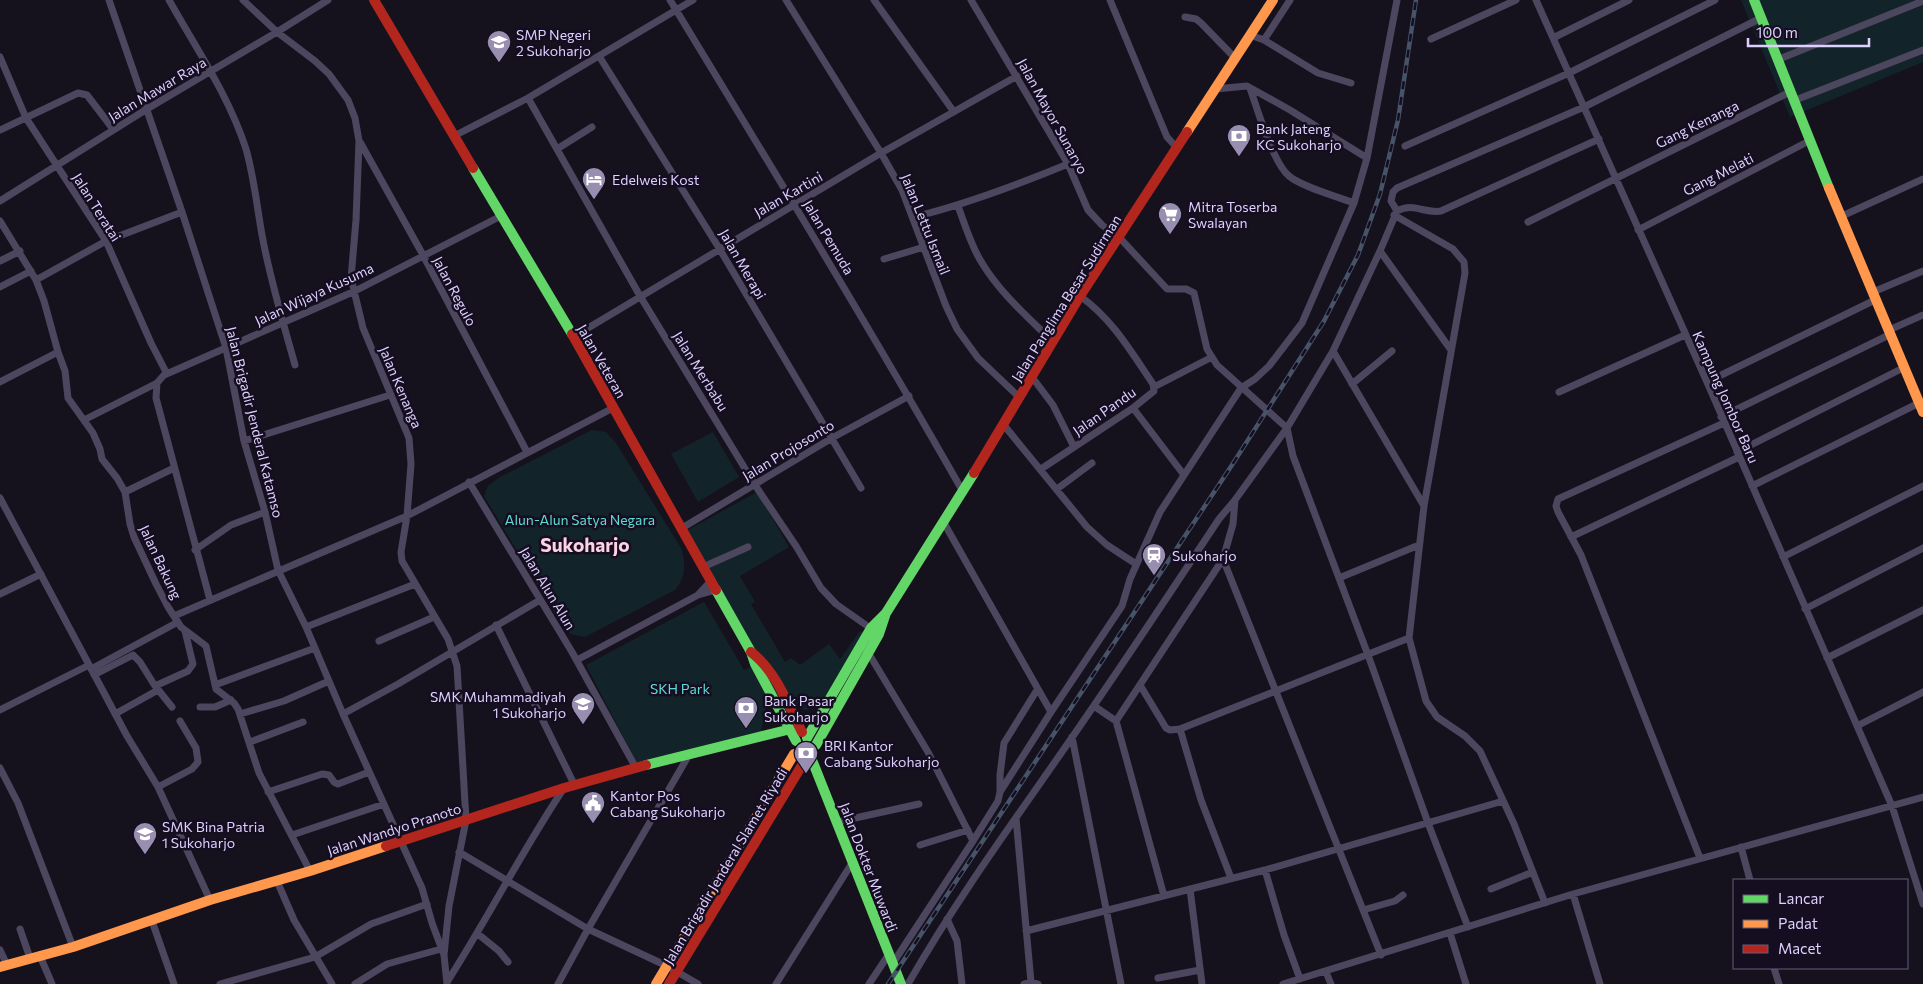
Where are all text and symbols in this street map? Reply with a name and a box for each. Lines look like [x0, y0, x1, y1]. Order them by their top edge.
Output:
scale bar [1748, 15, 1869, 47]
text: 100 m [1756, 23, 1798, 41]
place label: SMP Negeri 2 Sukoharjo [516, 26, 591, 59]
school or university icon: SMP Negeri 2 Sukoharjo [486, 29, 512, 63]
street label: Jalan Mawar Raya [105, 53, 209, 125]
street label: Jalan Mayor Sunaryo [1014, 55, 1092, 177]
street label: Gang Kenanga [1653, 97, 1741, 151]
place label: Bank Jateng KC Sukoharjo [1256, 120, 1342, 153]
bank icon: Bank Jateng KC Sukoharjo [1226, 123, 1252, 157]
street label: Gang Melati [1680, 149, 1756, 199]
hotel icon: Edelweis Kost [581, 166, 607, 200]
street label: Jalan Kartini [751, 168, 825, 220]
street label: Jalan Teratai [69, 170, 125, 244]
place label: Edelweis Kost [612, 171, 700, 188]
street label: Jalan Lettu Ismail [898, 171, 954, 277]
street label: Jalan Pemuda [800, 196, 858, 278]
place label: Mitra Toserba Swalayan [1188, 198, 1277, 231]
supermarket icon: Mitra Toserba Swalayan [1157, 201, 1183, 235]
street label: Jalan Panglima Besar Sudirman [1008, 212, 1124, 384]
street label: Jalan Merapi [716, 226, 770, 302]
street label: Jalan Regulo [430, 253, 480, 329]
street label: Jalan Wijaya Kusuma [252, 259, 376, 329]
street label: Jalan Veteran [574, 321, 630, 401]
street label: Jalan Brigadir Jenderal Katamso [223, 325, 287, 519]
street label: Jalan Merbabu [670, 328, 732, 414]
street label: Kampung Jombor Baru [1689, 328, 1763, 466]
street label: Jalan Kenanga [376, 343, 426, 431]
street label: Jalan Pandu [1069, 383, 1139, 439]
street label: Jalan Projosonto [739, 416, 837, 484]
park label: Alun-Alun Satya Negara [505, 511, 655, 528]
street label: Jalan Bakung [136, 522, 186, 602]
district label: Sukoharjo [540, 533, 630, 556]
station icon: Sukoharjo [1141, 542, 1167, 576]
street label: Jalan Alun Alun [517, 543, 579, 633]
place label: Sukoharjo [1172, 547, 1237, 564]
park label: SKH Park [650, 680, 710, 697]
place label: SMK Muhammadiyah 1 Sukoharjo [430, 688, 566, 721]
school or university icon: SMK Muhammadiyah 1 Sukoharjo [570, 691, 596, 725]
place label: Bank Pasar Sukoharjo [764, 692, 834, 725]
bank icon: Bank Pasar Sukoharjo [733, 695, 759, 729]
place label: BRI Kantor Cabang Sukoharjo [824, 737, 939, 770]
bank icon: BRI Kantor Cabang Sukoharjo [793, 740, 819, 774]
street label: Jalan Brigadir Jenderal Slamet Riyadi [660, 765, 790, 967]
place label: Kantor Pos Cabang Sukoharjo [610, 787, 725, 820]
public building icon: Kantor Pos Cabang Sukoharjo [580, 790, 606, 824]
street label: Jalan Wandyo Pranoto [325, 799, 463, 859]
street label: Jalan Dokter Muwardi [836, 800, 902, 934]
place label: SMK Bina Patria 1 Sukoharjo [162, 818, 265, 851]
school or university icon: SMK Bina Patria 1 Sukoharjo [132, 821, 158, 855]
legend [1733, 879, 1908, 969]
text: Lancar [1778, 889, 1824, 907]
text: Padat [1778, 914, 1818, 932]
text: Macet [1778, 939, 1821, 957]

